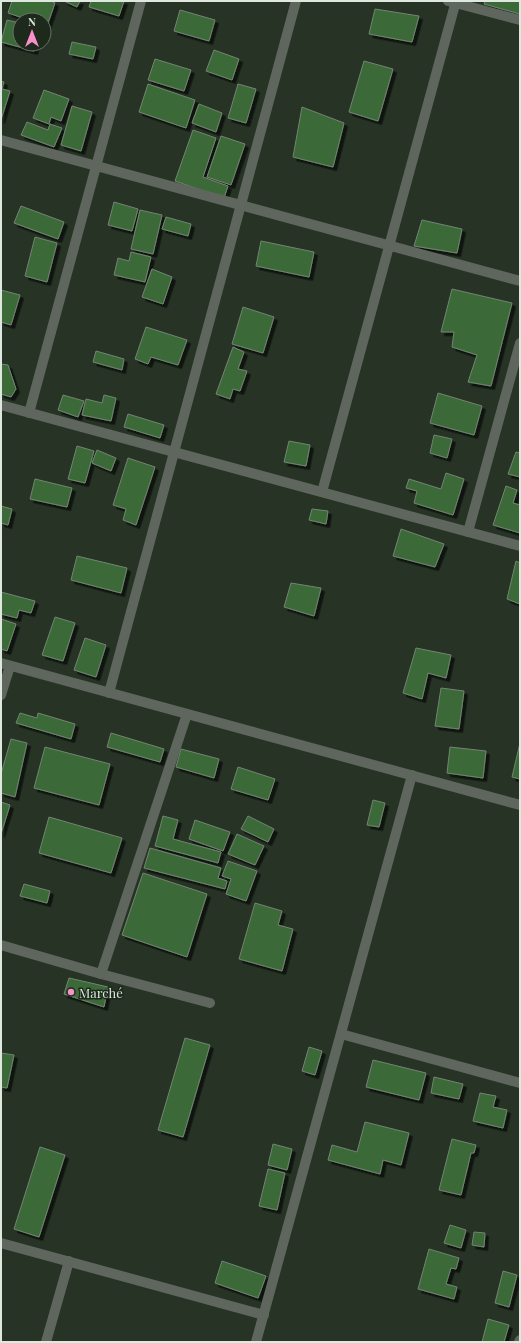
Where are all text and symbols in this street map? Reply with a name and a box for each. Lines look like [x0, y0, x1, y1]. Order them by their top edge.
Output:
north arrow [12, 12, 52, 52]
text: N [28, 14, 36, 29]
place label: Marché [79, 984, 123, 1001]
marker: Marché [66, 987, 76, 997]

